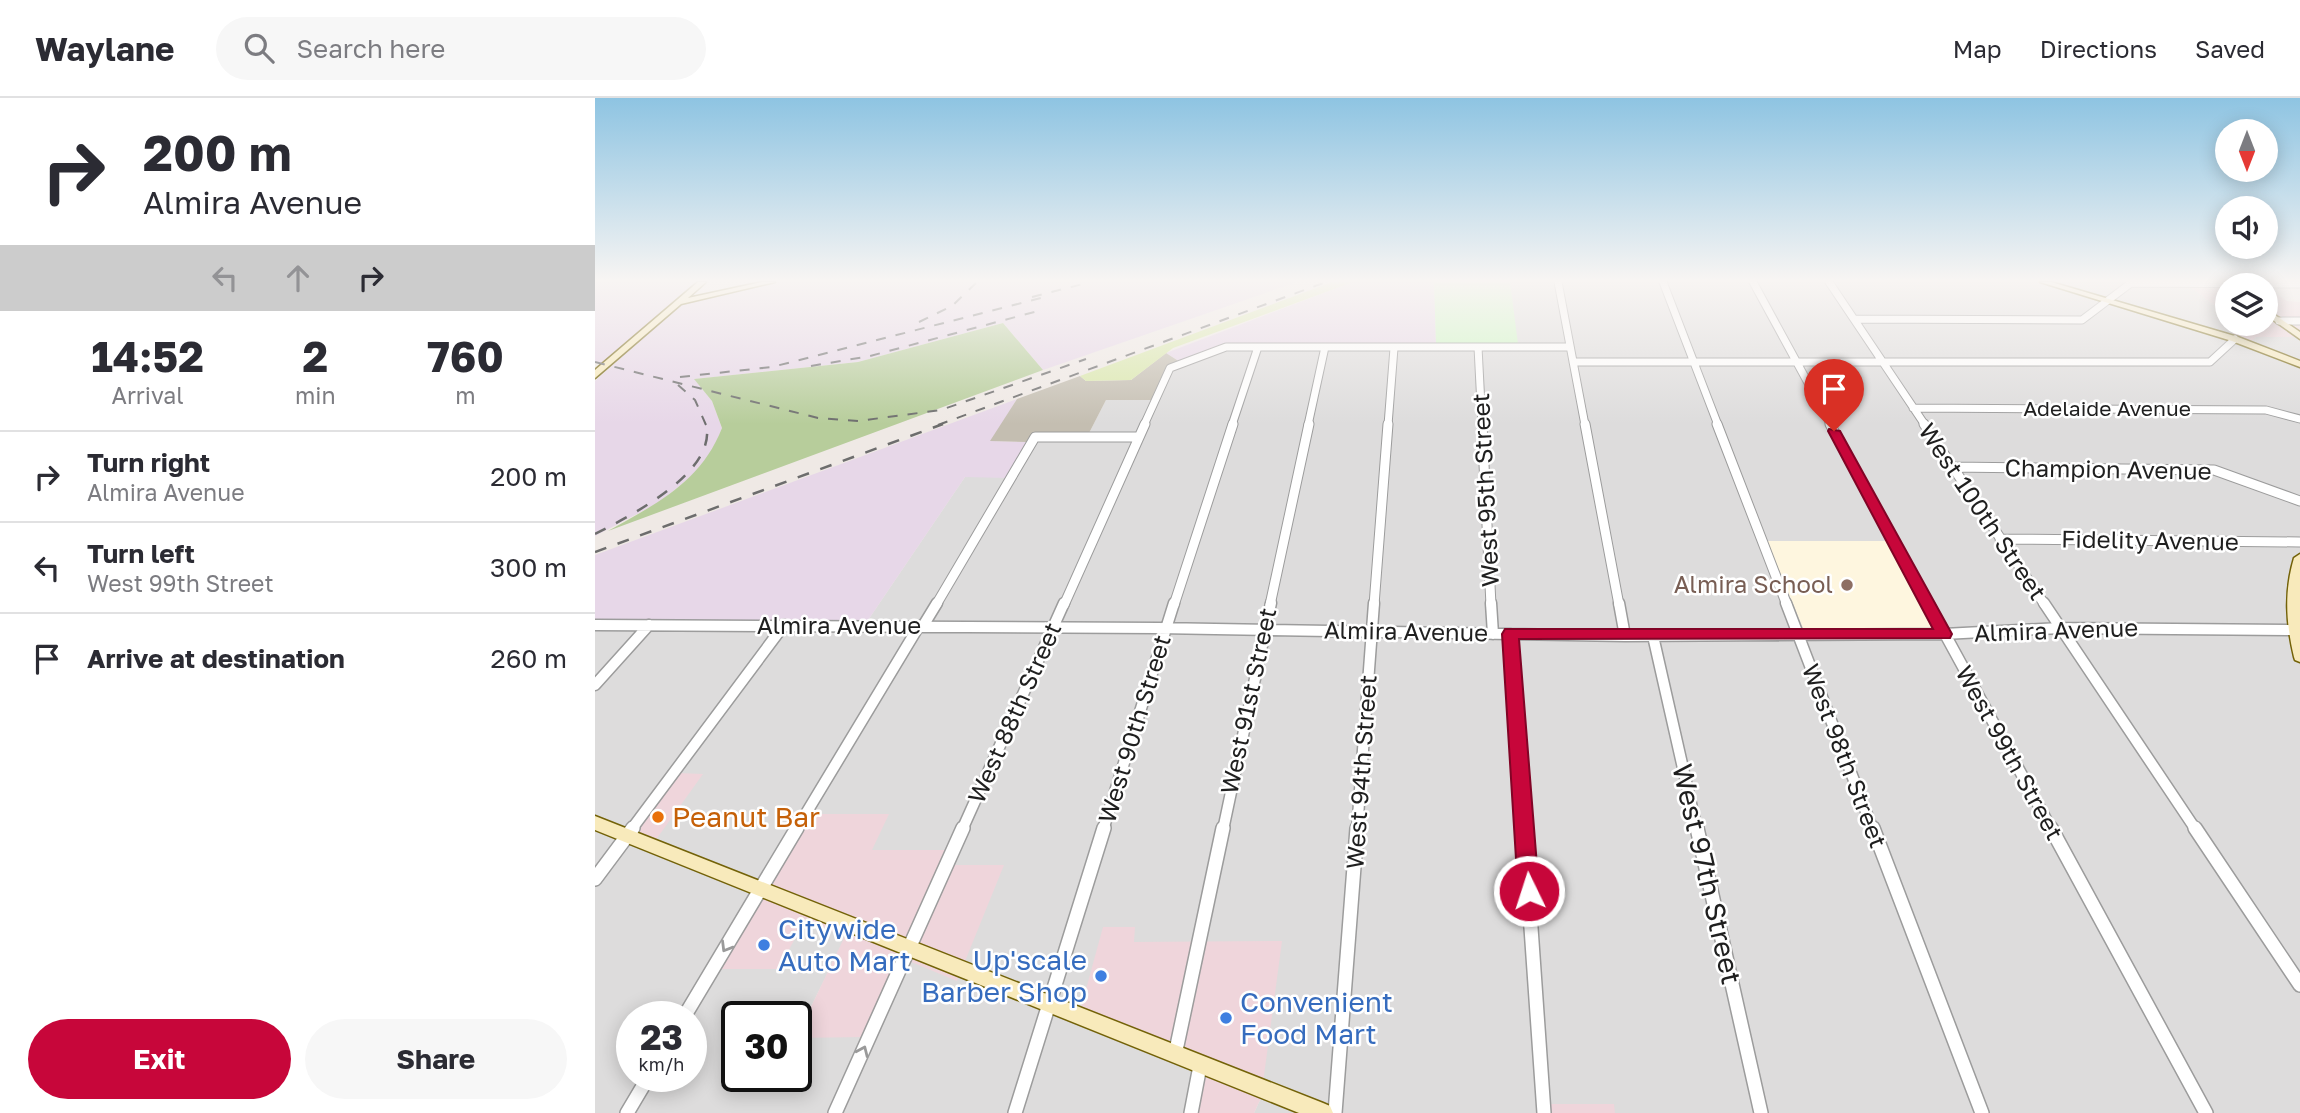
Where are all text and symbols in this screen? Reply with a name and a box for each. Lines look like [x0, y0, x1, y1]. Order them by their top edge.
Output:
search box [216, 17, 706, 80]
text: Waylane [35, 29, 174, 68]
icon: search [240, 29, 278, 67]
text: Search here [296, 33, 445, 64]
text: Map [1953, 34, 2002, 63]
text: Directions [2040, 34, 2157, 63]
text: Saved [2195, 34, 2265, 63]
north arrow [2215, 119, 2279, 182]
map controls [2215, 119, 2278, 336]
text: 200 m [143, 123, 292, 182]
icon: right [28, 126, 119, 217]
text: Almira Avenue [143, 183, 362, 221]
button: sound [2215, 196, 2278, 259]
icon: left [206, 259, 244, 297]
icon: ahead [279, 259, 317, 297]
icon: right [352, 259, 390, 297]
button: layers [2215, 273, 2278, 336]
text: 14:52 [91, 331, 204, 381]
text: 2 [303, 331, 328, 381]
text: 760 [427, 331, 504, 381]
pin [1804, 359, 1864, 431]
icon: arrive [1815, 370, 1853, 408]
text: Arrival [111, 381, 184, 409]
text: min [295, 381, 336, 409]
text: m [455, 381, 476, 409]
street label: West 95th Street [1465, 392, 1504, 588]
street label: Adelaide Avenue [2023, 395, 2191, 421]
street label: West 100th Street [1913, 417, 2053, 605]
text: Turn right [87, 447, 210, 478]
street label: Champion Avenue [2004, 452, 2212, 485]
icon: right [28, 458, 66, 496]
text: 200 m [490, 461, 567, 492]
text: Almira Avenue [87, 478, 245, 506]
street label: Fidelity Avenue [2061, 523, 2239, 556]
text: Turn left [87, 538, 195, 569]
icon: left [28, 549, 66, 587]
text: 300 m [490, 552, 567, 583]
text: West 99th Street [87, 569, 274, 597]
place label: Almira School [1674, 569, 1833, 598]
marker: Almira School [1839, 577, 1855, 593]
street label: West 91st Street [1214, 605, 1281, 797]
street label: Almira Avenue [757, 610, 921, 639]
street label: Almira Avenue [1973, 612, 2139, 647]
street label: Almira Avenue [1324, 615, 1488, 646]
street label: West 88th Street [961, 617, 1067, 807]
street label: West 90th Street [1091, 631, 1176, 826]
icon: arrive [28, 640, 66, 678]
text: Arrive at destination [87, 643, 345, 674]
text: 260 m [491, 643, 567, 674]
street label: West 98th Street [1797, 659, 1894, 852]
street label: West 99th Street [1950, 660, 2070, 844]
street label: West 94th Street [1339, 674, 1382, 870]
street label: West 97th Street [1666, 760, 1749, 987]
place label: Peanut Bar [672, 800, 820, 833]
marker: Peanut Bar [650, 809, 666, 825]
position arrow [1492, 854, 1566, 928]
place label: Citywide Auto Mart [778, 912, 911, 977]
marker: Citywide Auto Mart [756, 937, 772, 953]
one-way arrow [721, 940, 734, 953]
place label: Up'scale Barber Shop [921, 943, 1087, 1008]
marker: Up'scale Barber Shop [1093, 968, 1109, 984]
place label: Convenient Food Mart [1240, 985, 1393, 1050]
speed limit sign: 30 [721, 1001, 812, 1092]
marker: Convenient Food Mart [1218, 1010, 1234, 1026]
text: 23 [640, 1016, 683, 1058]
button: Exit [28, 1019, 291, 1099]
button: Share [305, 1019, 567, 1099]
one-way arrow [855, 1046, 869, 1058]
text: km/h [639, 1053, 684, 1075]

